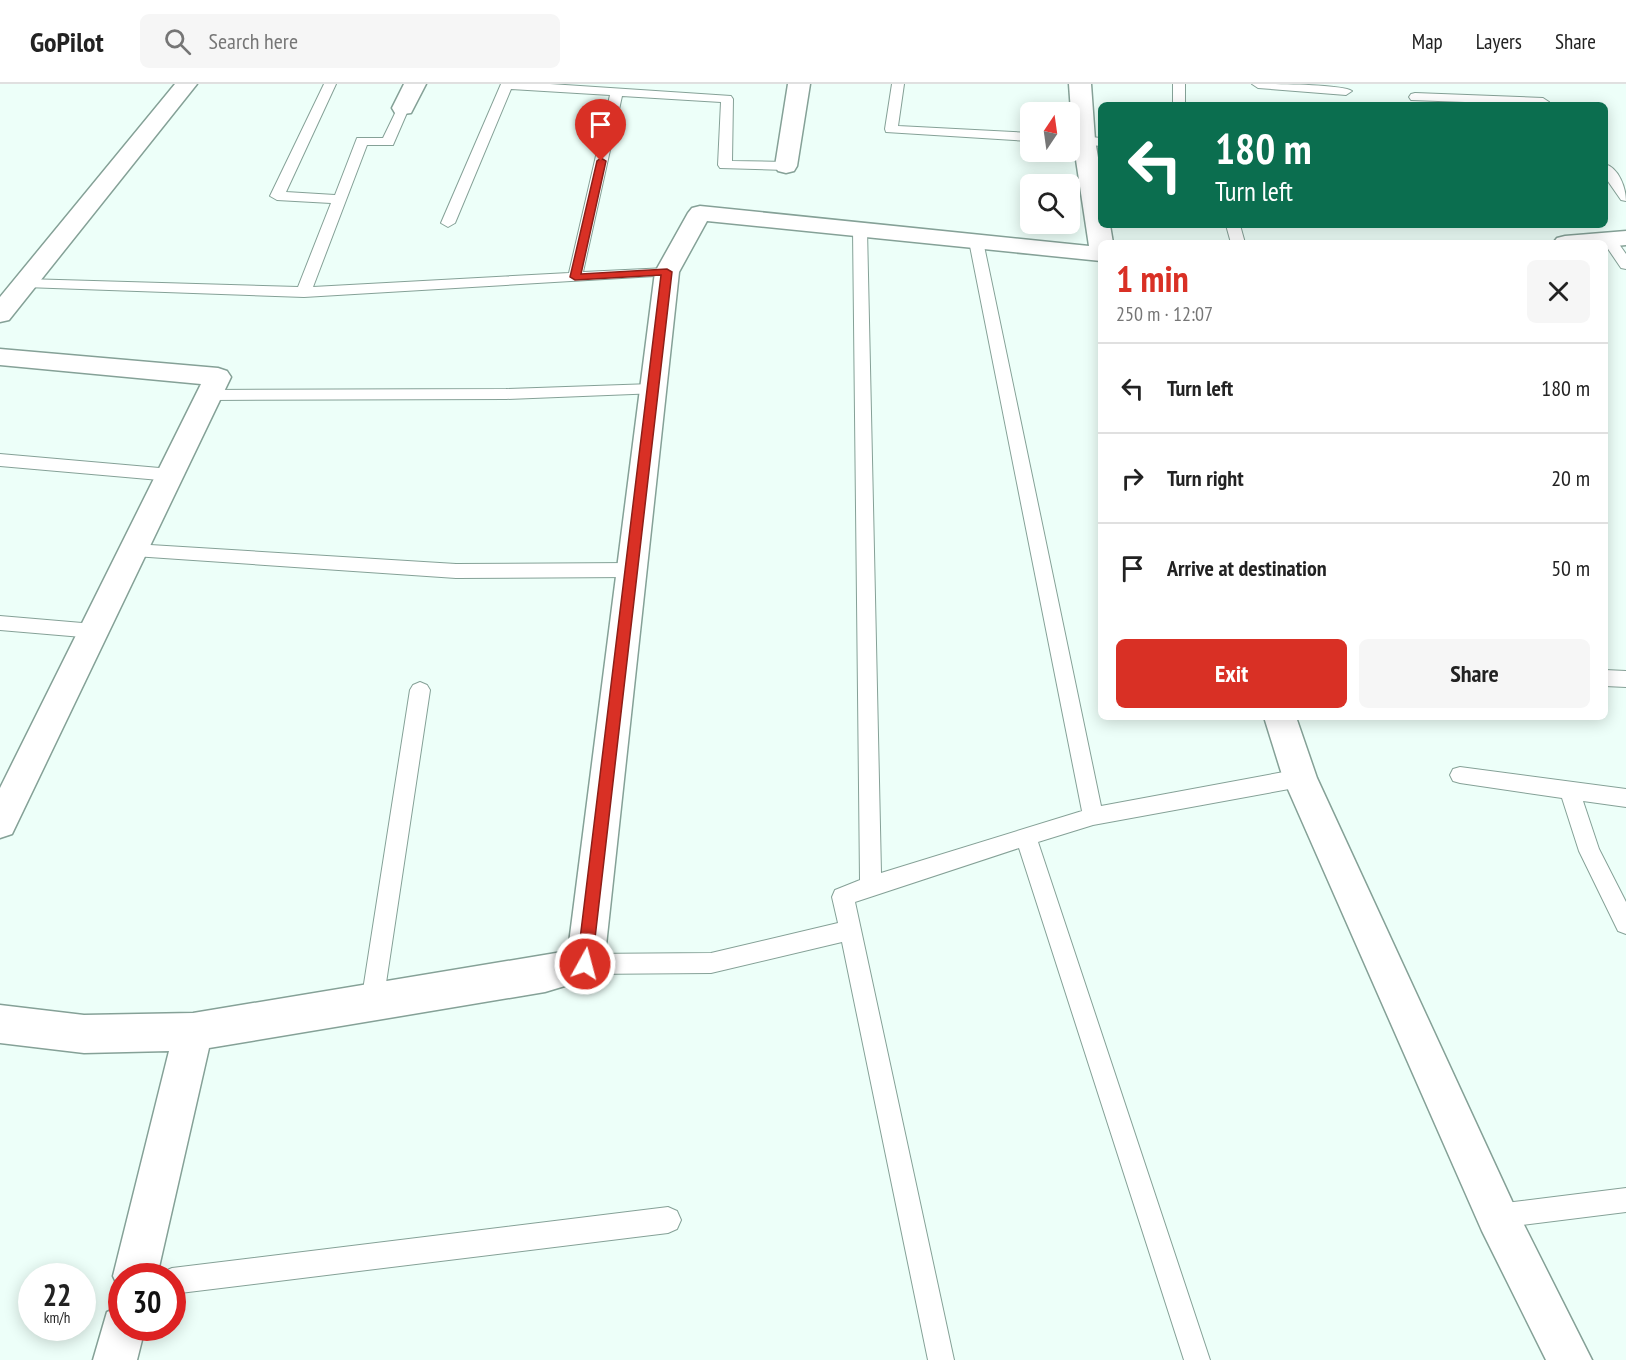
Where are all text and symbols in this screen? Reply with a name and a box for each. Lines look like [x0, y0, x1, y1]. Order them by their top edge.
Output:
search box [140, 14, 560, 68]
text: GoPilot [30, 23, 104, 60]
icon: search [161, 25, 194, 58]
text: Search here [209, 27, 298, 55]
text: Map [1412, 28, 1443, 55]
text: Layers [1476, 28, 1522, 55]
text: Share [1555, 28, 1596, 55]
pin [575, 99, 626, 161]
north arrow [1020, 102, 1080, 162]
map controls [1020, 102, 1080, 234]
icon: arrive [584, 108, 617, 141]
text: 180 m [1215, 121, 1312, 176]
icon: left [1116, 126, 1194, 204]
button: search [1020, 174, 1080, 234]
text: Turn left [1215, 174, 1293, 208]
text: 1 min [1116, 255, 1189, 302]
button: close [1527, 260, 1590, 323]
text: 250 m · 12:07 [1116, 301, 1213, 327]
icon: left [1116, 372, 1149, 405]
text: Turn left [1167, 374, 1233, 402]
text: 180 m [1541, 374, 1590, 402]
icon: right [1116, 462, 1149, 495]
text: Turn right [1167, 464, 1244, 492]
text: 20 m [1551, 464, 1590, 492]
icon: arrive [1116, 552, 1149, 585]
text: Arrive at destination [1167, 554, 1327, 582]
text: 50 m [1551, 554, 1590, 582]
button: Exit [1116, 639, 1347, 708]
button: Share [1359, 639, 1590, 708]
position arrow [553, 932, 617, 996]
speed limit sign: 30 [108, 1263, 186, 1341]
text: 22 [43, 1275, 71, 1314]
text: km/h [44, 1308, 70, 1327]

